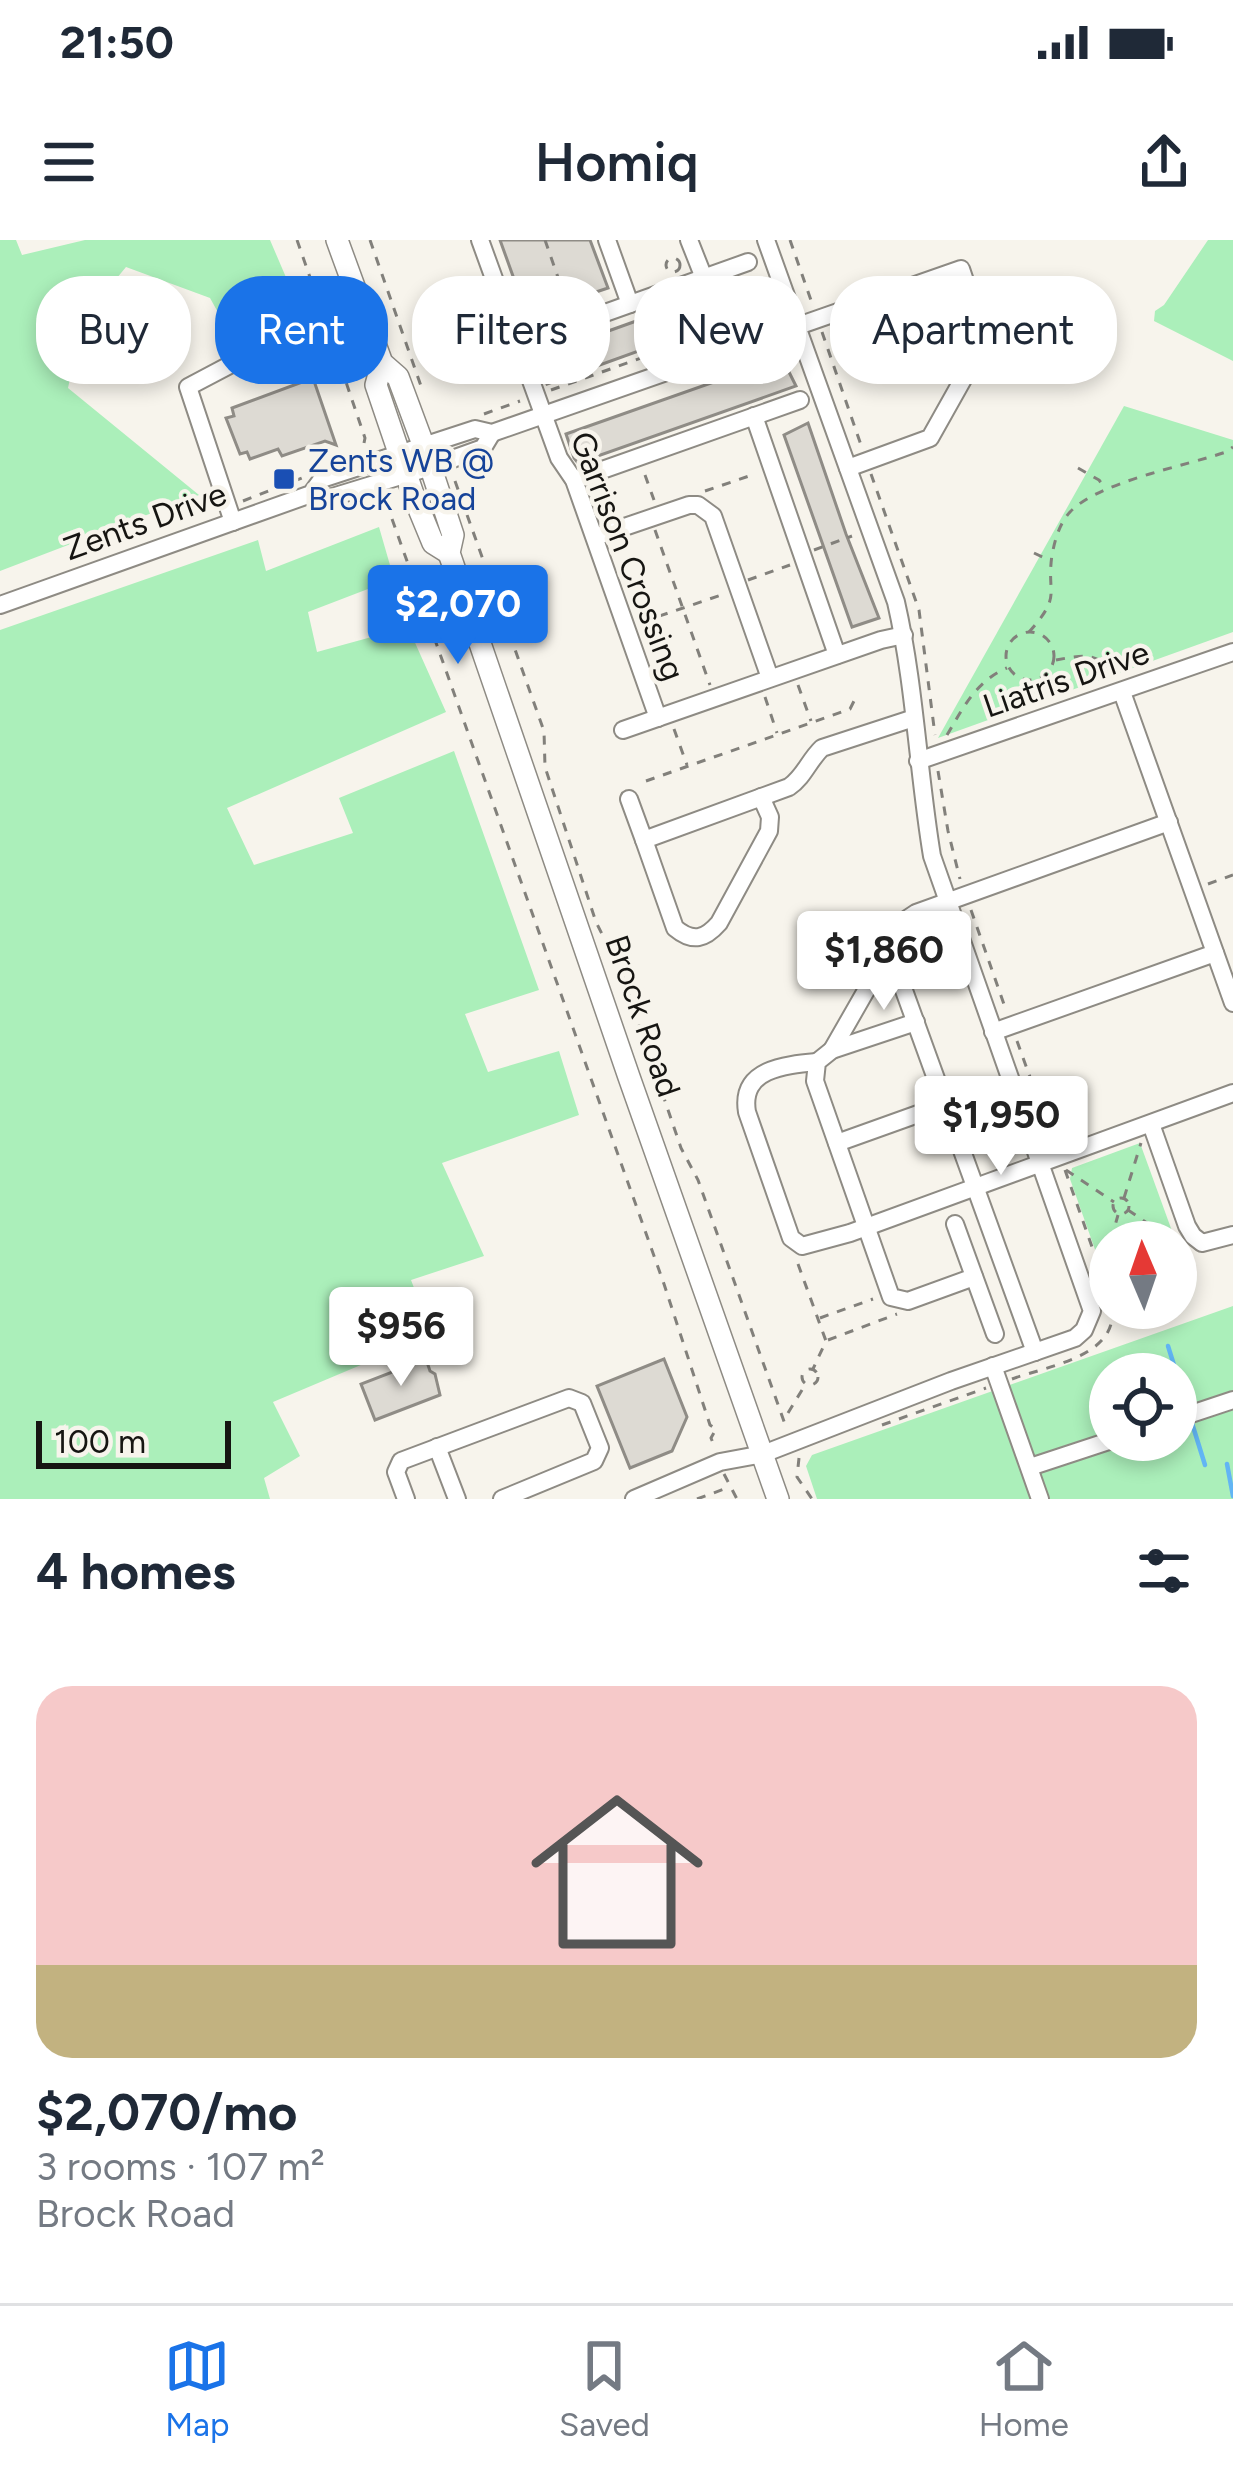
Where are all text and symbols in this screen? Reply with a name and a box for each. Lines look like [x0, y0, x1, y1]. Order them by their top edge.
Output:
text: 21:50 [60, 15, 174, 69]
icon: menu [36, 129, 102, 195]
icon: share [1131, 129, 1197, 195]
text: Homiq [535, 130, 698, 195]
chip: Buy [36, 276, 191, 384]
chip: Rent [215, 276, 388, 384]
chip: Filters [412, 276, 610, 384]
chip: New [634, 276, 806, 384]
chip: Apartment [830, 276, 1117, 384]
street label: Garrison Crossing [563, 426, 693, 686]
place label: Zents WB @ Brock Road [308, 441, 494, 518]
marker: Zents WB @ Brock Road [271, 466, 297, 492]
street label: Zents Drive [59, 474, 231, 568]
pin: $2,070 [360, 565, 556, 667]
text: $2,070 [395, 580, 521, 627]
street label: Liatris Drive [978, 632, 1154, 726]
pin: $1,860 [786, 911, 982, 1013]
text: $1,860 [824, 926, 944, 973]
street label: Brock Road [597, 930, 689, 1102]
pin: $1,950 [903, 1076, 1099, 1178]
text: $1,950 [942, 1091, 1060, 1138]
north arrow [1089, 1221, 1197, 1329]
map controls [1089, 1221, 1197, 1461]
pin: $956 [330, 1287, 472, 1389]
text: $956 [356, 1302, 446, 1349]
button: locate [1089, 1353, 1197, 1461]
scale bar [36, 1415, 231, 1468]
text: 100 m [54, 1422, 146, 1461]
icon: filters [1131, 1538, 1197, 1604]
text: 4 homes [36, 1541, 236, 1602]
icon: home [509, 1764, 725, 1980]
text: $2,070/mo [36, 2082, 297, 2143]
text: 3 rooms · 107 m² [36, 2143, 325, 2190]
text: Brock Road [36, 2190, 235, 2237]
tab: Map [164, 2333, 230, 2444]
tab: Saved [559, 2333, 650, 2444]
tab: Home [979, 2333, 1069, 2444]

